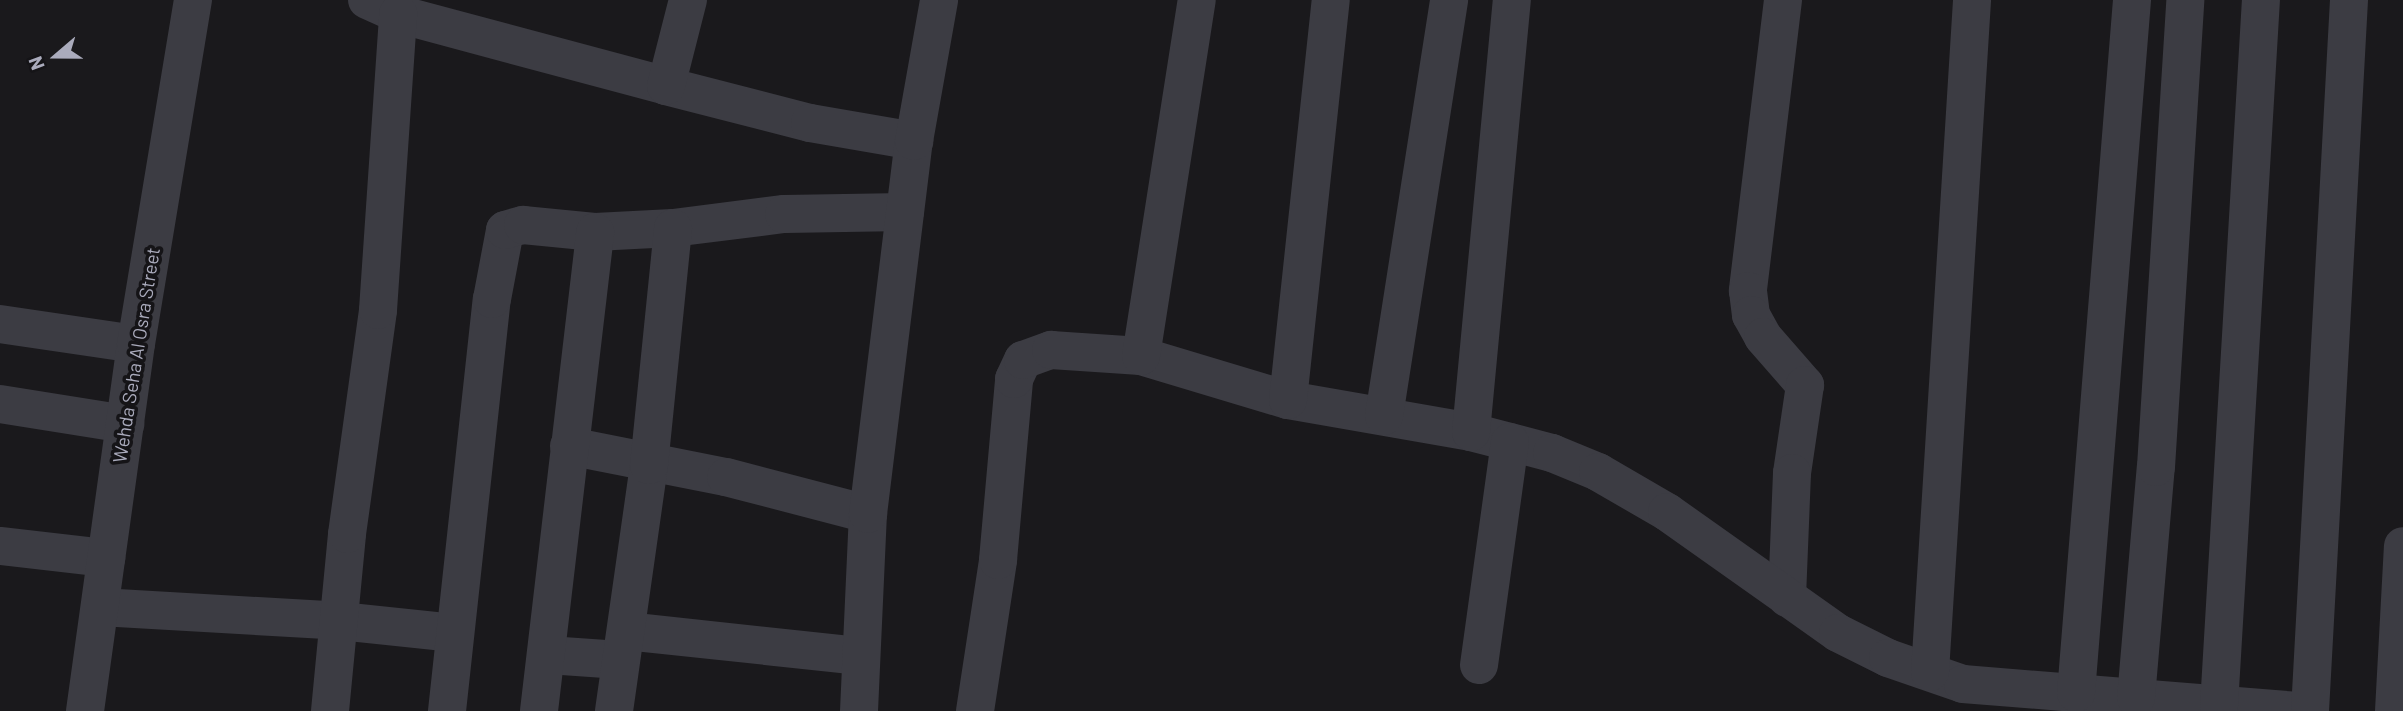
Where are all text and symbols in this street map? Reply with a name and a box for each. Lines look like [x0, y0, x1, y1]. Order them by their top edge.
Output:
north arrow [21, 21, 91, 91]
text: N [23, 53, 49, 73]
street label: Wehda Seha Al Osra Street [108, 246, 164, 464]

